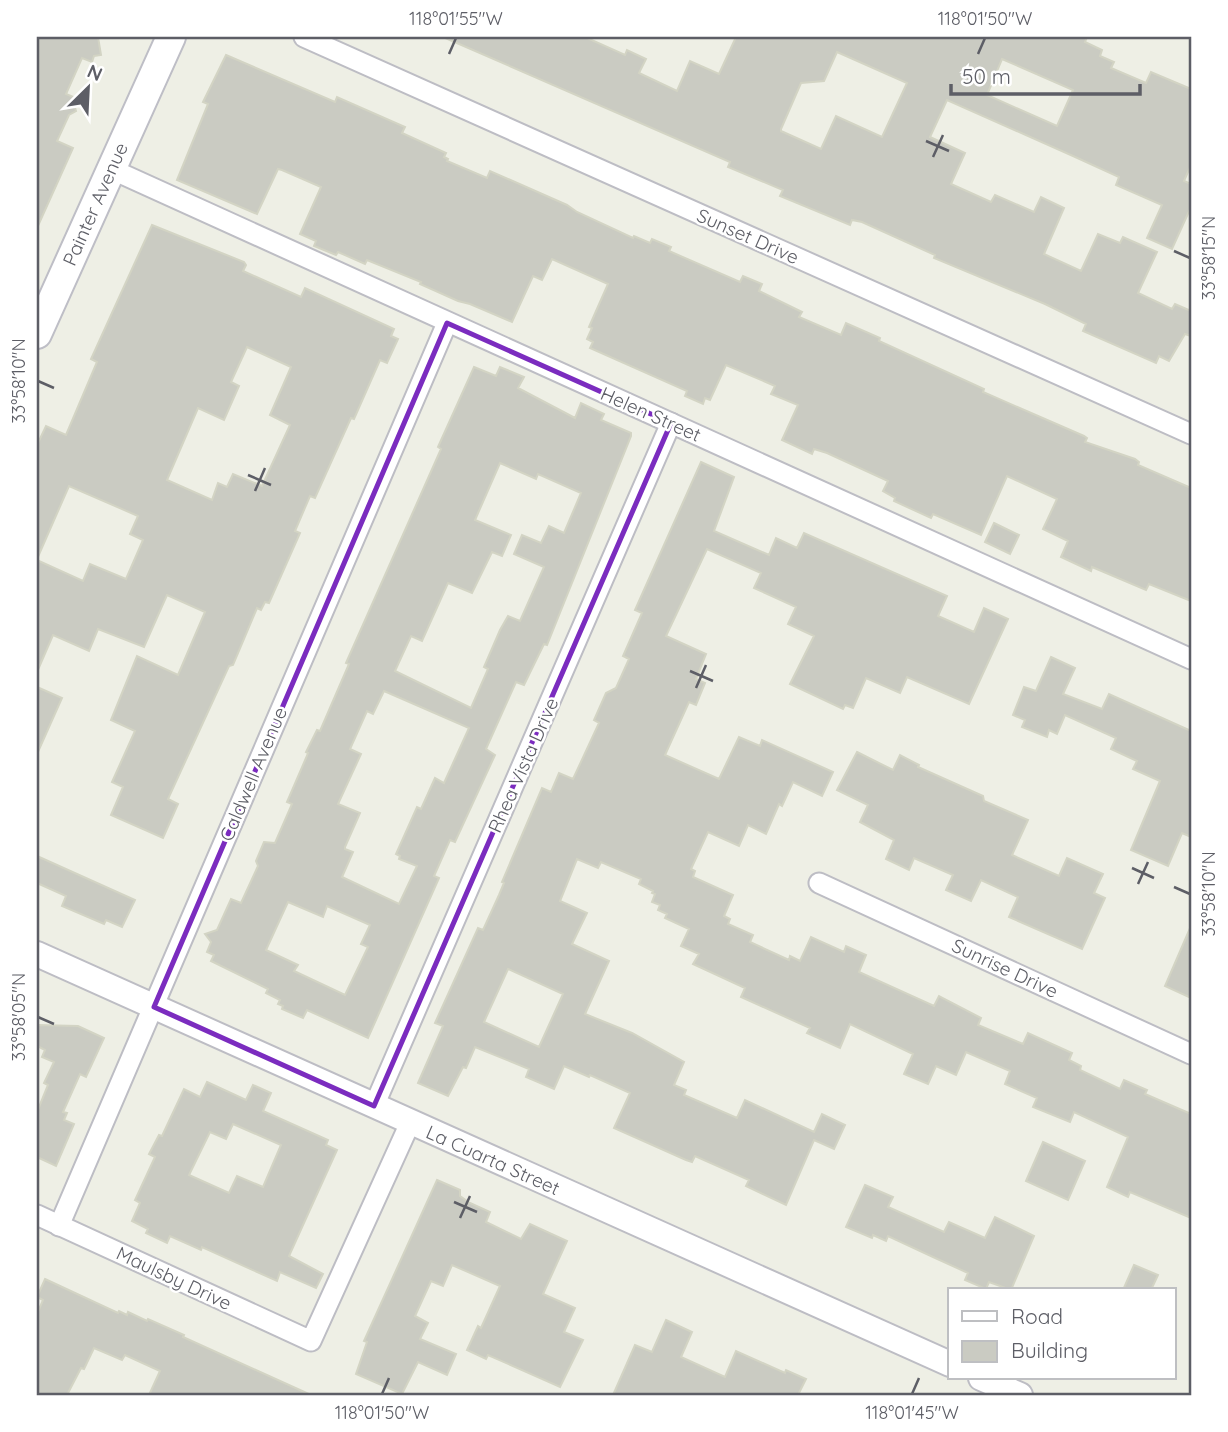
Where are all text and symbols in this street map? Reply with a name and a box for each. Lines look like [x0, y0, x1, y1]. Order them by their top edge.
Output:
text: 118°01'55"W [409, 7, 503, 30]
text: 118°01'50"W [938, 7, 1032, 30]
north arrow [52, 52, 122, 122]
scale bar [951, 52, 1140, 96]
text: N [84, 59, 106, 86]
text: 50 m [962, 63, 1011, 89]
street label: Painter Avenue [57, 139, 133, 269]
street label: Sunset Drive [693, 203, 803, 269]
text: 33°58'15"N [1197, 216, 1220, 300]
text: 33°58'10"N [7, 338, 30, 424]
street label: Helen Street [597, 381, 705, 447]
street label: Rhea Vista Drive [482, 694, 564, 836]
street label: Caldwell Avenue [214, 703, 292, 845]
text: 33°58'10"N [1197, 851, 1220, 937]
street label: Sunrise Drive [948, 933, 1062, 1003]
text: 33°58'05"N [7, 973, 30, 1061]
street label: La Cuarta Street [422, 1120, 564, 1200]
street label: Maulsby Drive [113, 1241, 235, 1315]
legend [948, 1288, 1176, 1380]
text: Road [1011, 1303, 1063, 1329]
text: Building [1011, 1337, 1088, 1363]
text: 118°01'50"W [335, 1401, 429, 1424]
text: 118°01'45"W [865, 1401, 959, 1424]

